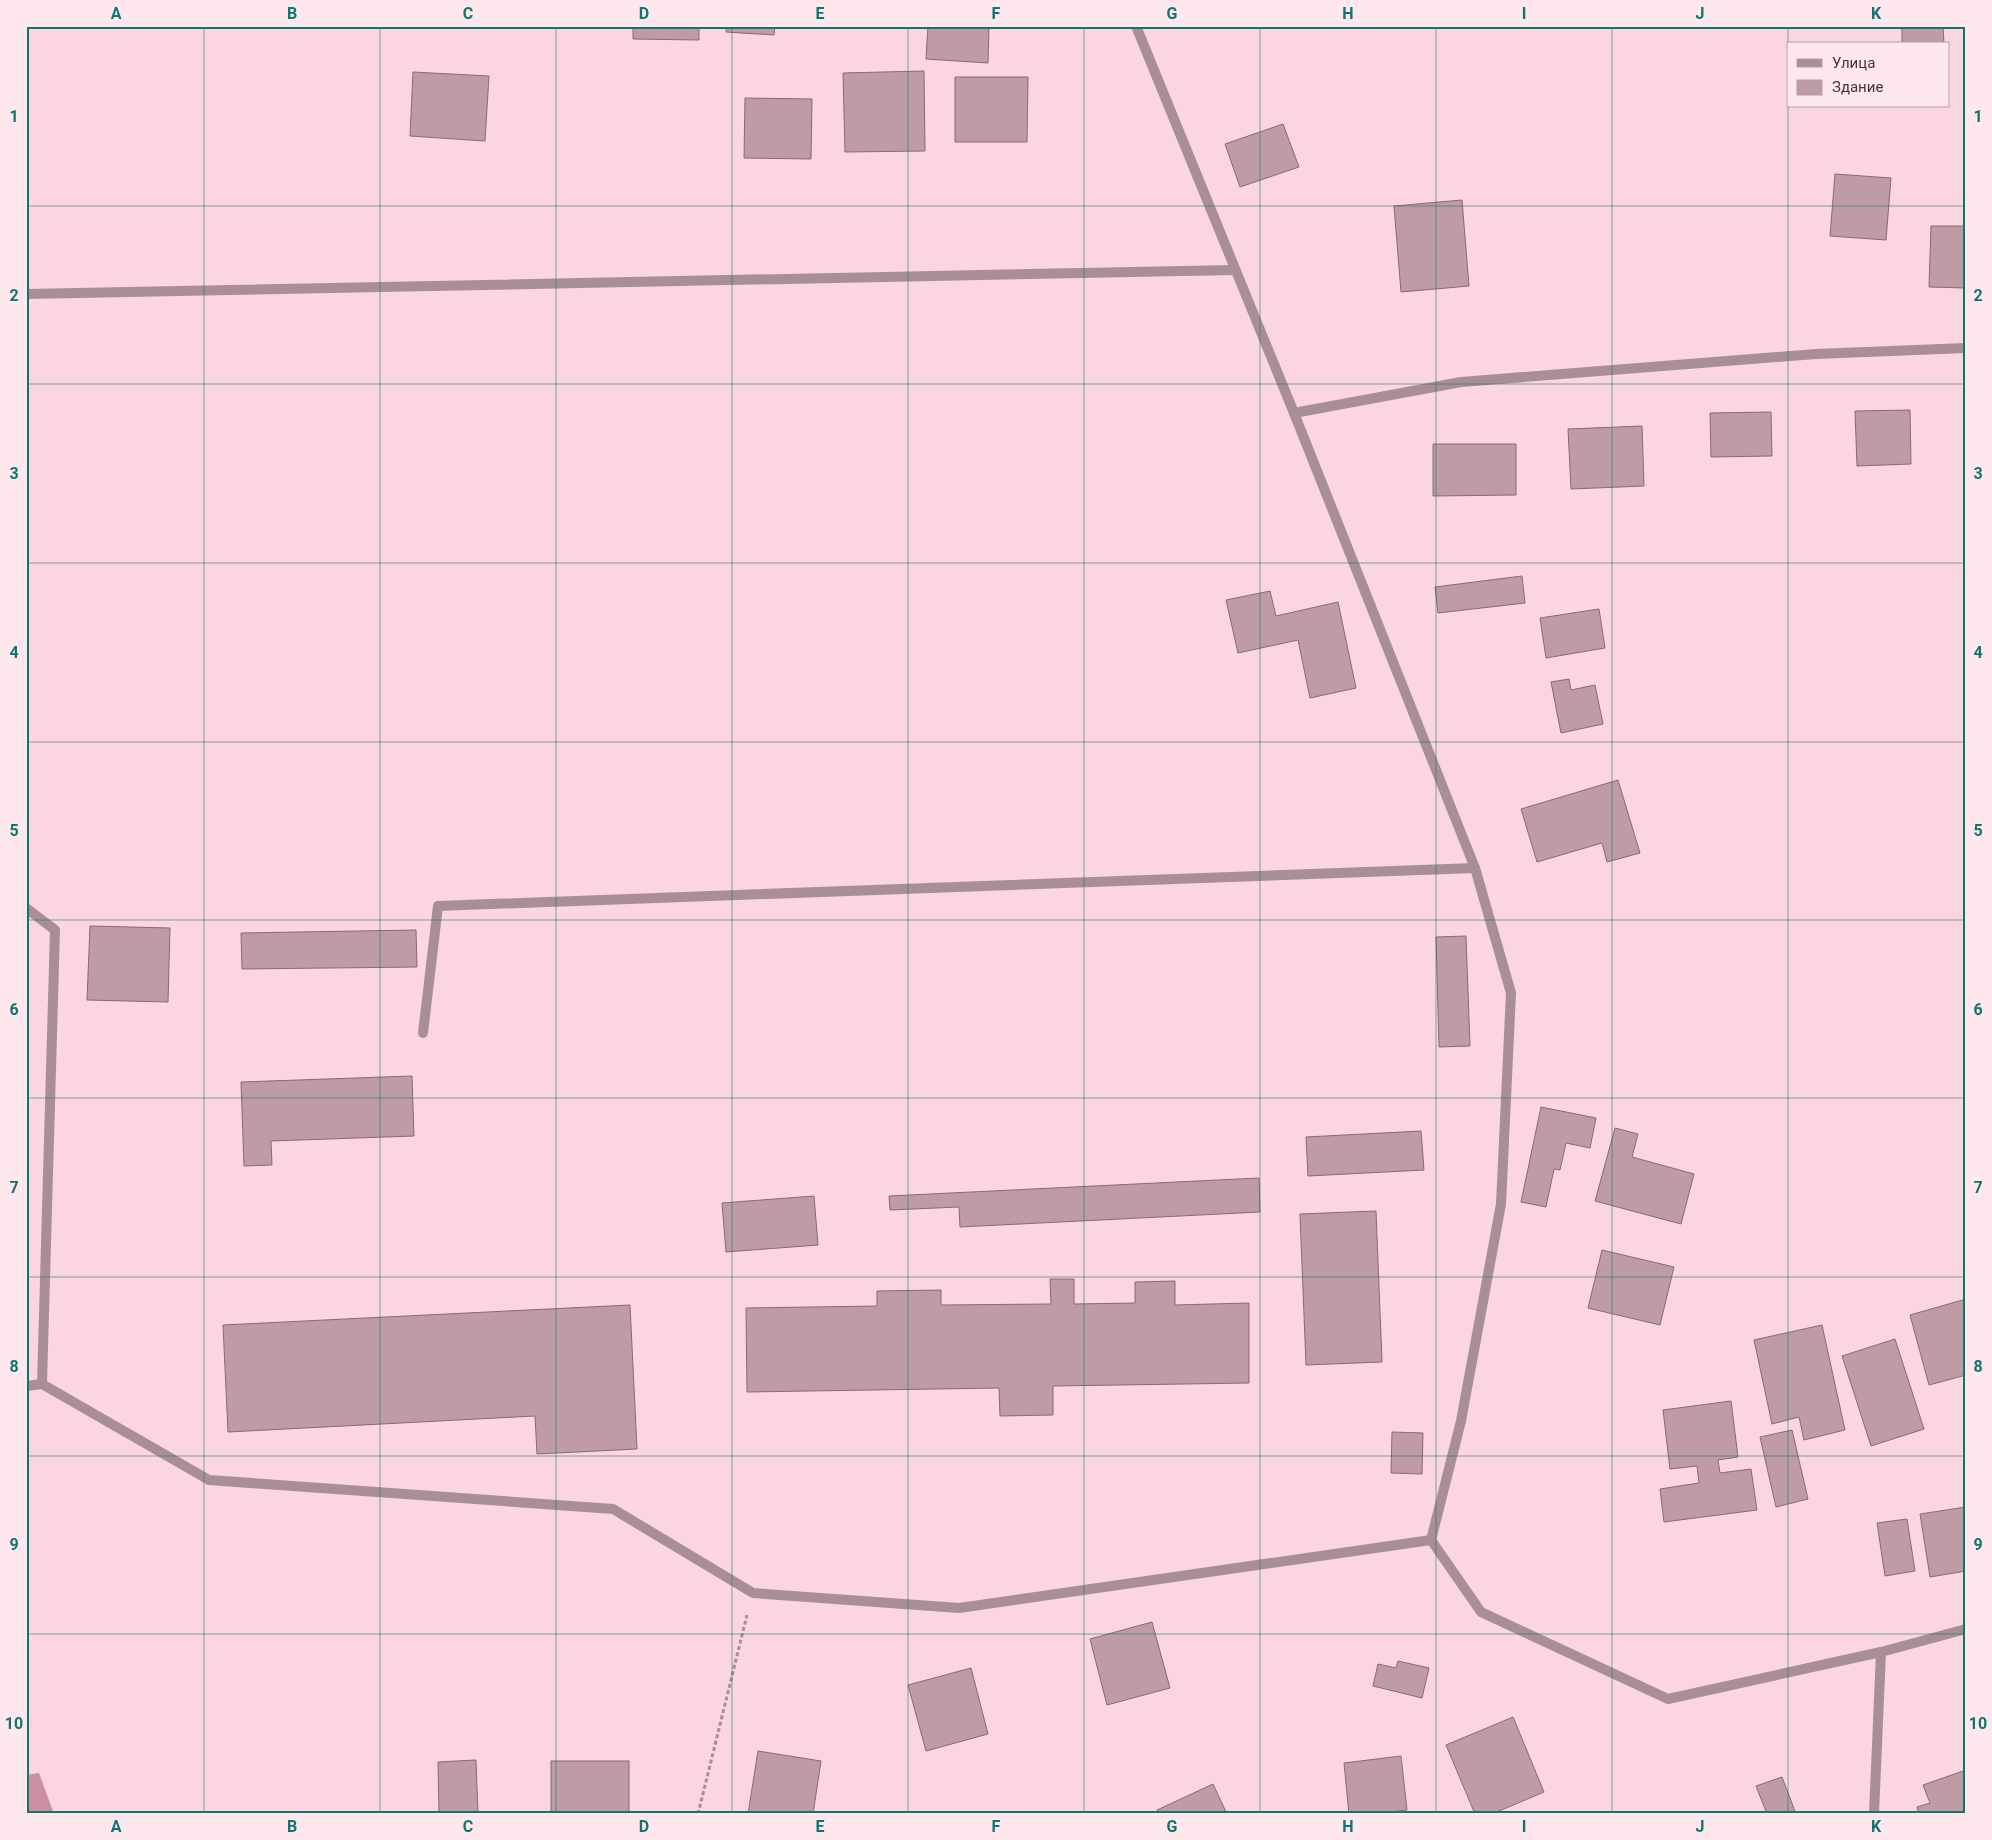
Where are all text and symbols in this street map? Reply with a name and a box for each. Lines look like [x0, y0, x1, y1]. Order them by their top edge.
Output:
text: A [111, 4, 122, 23]
text: B [287, 4, 297, 23]
text: C [463, 4, 473, 23]
text: D [639, 4, 649, 23]
text: E [816, 4, 825, 23]
text: F [992, 4, 1001, 23]
text: G [1167, 4, 1178, 23]
text: H [1342, 4, 1354, 23]
text: I [1522, 4, 1526, 23]
text: J [1696, 4, 1704, 23]
text: K [1871, 4, 1882, 23]
legend [1787, 42, 1950, 108]
text: Улица [1832, 54, 1875, 72]
text: Здание [1832, 78, 1883, 96]
text: 1 [9, 107, 19, 126]
text: 1 [1973, 107, 1983, 126]
text: 2 [9, 286, 19, 305]
text: 2 [1973, 286, 1983, 305]
text: 3 [9, 464, 19, 483]
text: 3 [1973, 464, 1983, 483]
text: 4 [9, 643, 19, 662]
text: 4 [1973, 643, 1983, 662]
text: 5 [9, 821, 19, 840]
text: 5 [1973, 821, 1983, 840]
text: 6 [9, 1000, 19, 1019]
text: 6 [1973, 1000, 1983, 1019]
text: 7 [9, 1178, 19, 1197]
text: 7 [1973, 1178, 1983, 1197]
text: 8 [9, 1357, 19, 1376]
text: 8 [1973, 1357, 1983, 1376]
text: 9 [9, 1535, 19, 1554]
text: 9 [1973, 1535, 1983, 1554]
text: 10 [5, 1714, 23, 1733]
text: 10 [1969, 1714, 1987, 1733]
text: A [111, 1817, 122, 1836]
text: B [287, 1817, 297, 1836]
text: C [463, 1817, 473, 1836]
text: D [639, 1817, 649, 1836]
text: E [816, 1817, 825, 1836]
text: F [992, 1817, 1001, 1836]
text: G [1167, 1817, 1178, 1836]
text: H [1342, 1817, 1354, 1836]
text: I [1522, 1817, 1526, 1836]
text: J [1696, 1817, 1704, 1836]
text: K [1871, 1817, 1882, 1836]

